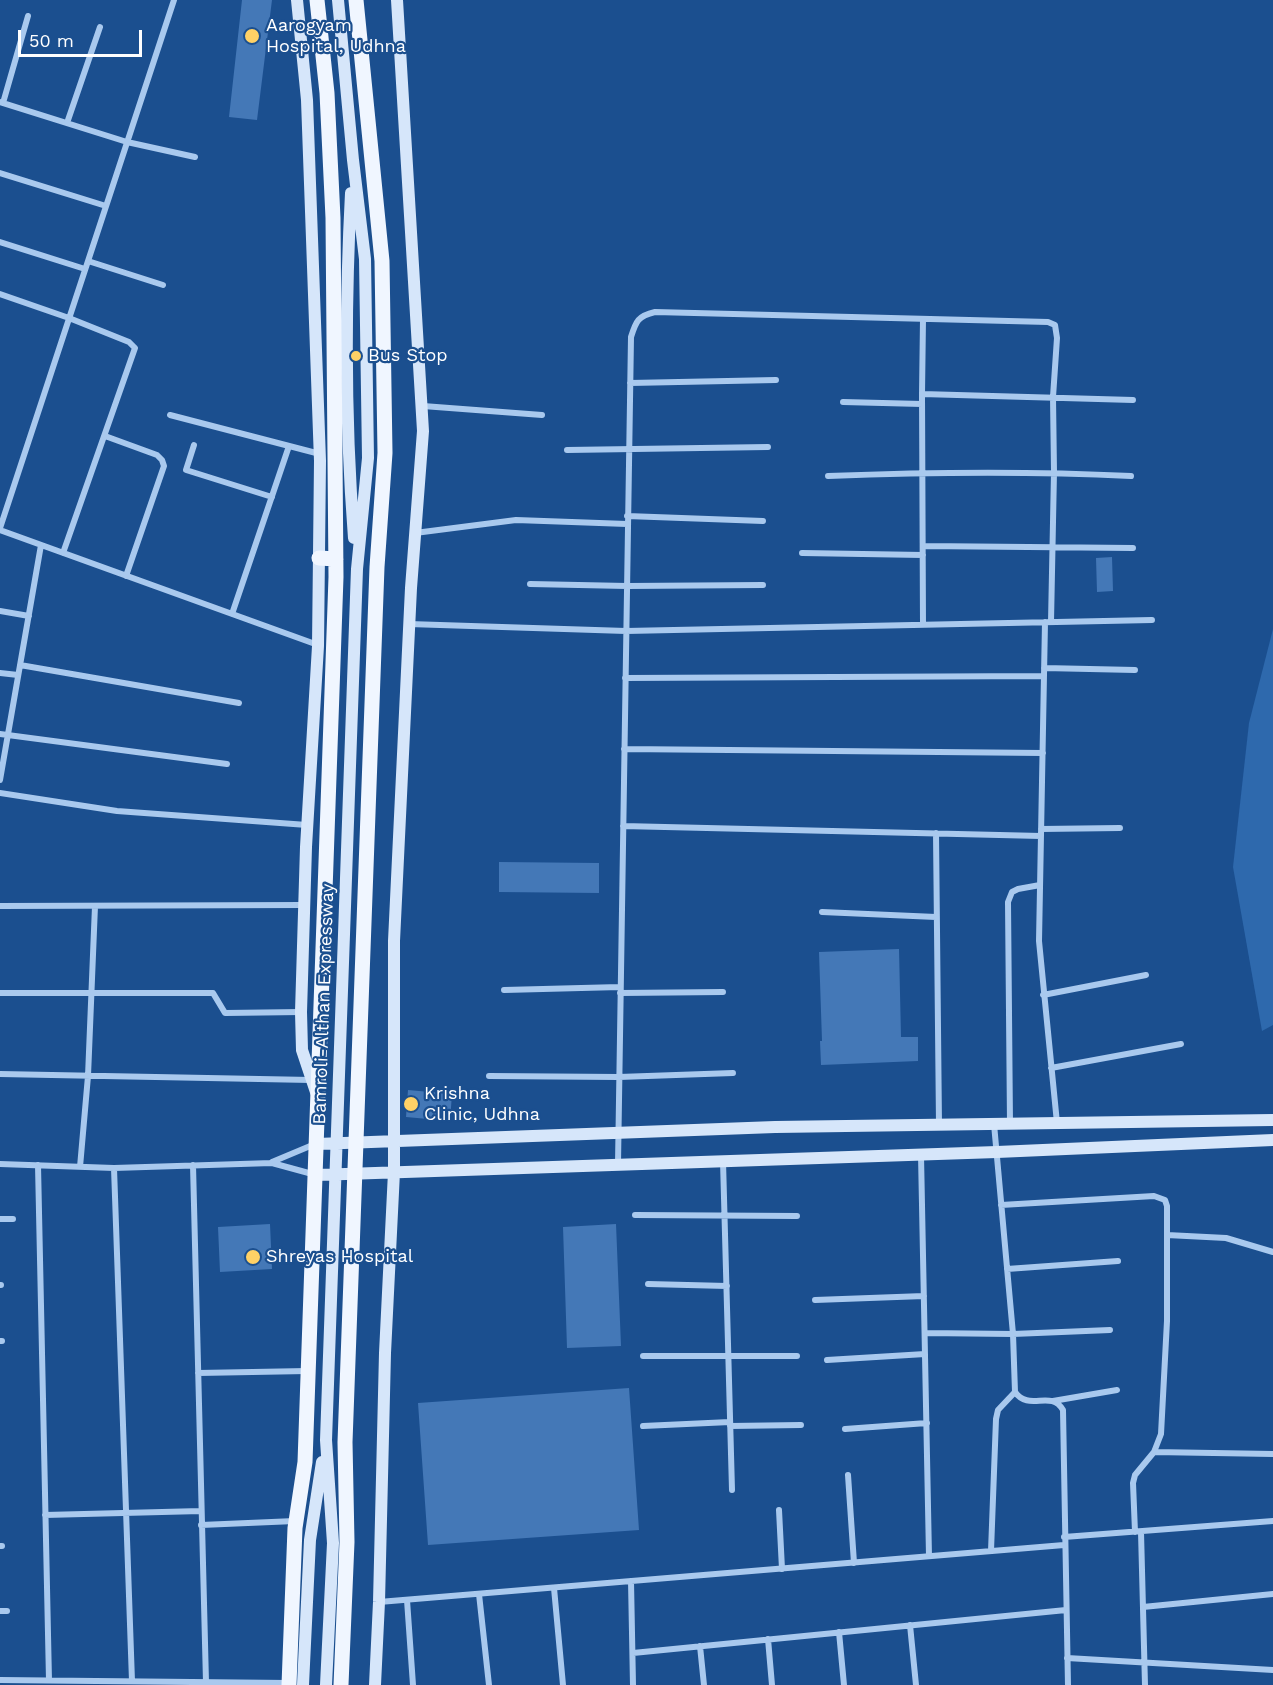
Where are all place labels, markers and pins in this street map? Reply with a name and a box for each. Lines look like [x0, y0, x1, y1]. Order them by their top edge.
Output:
place label: Aarogyam Hospital, Udhna [266, 15, 406, 57]
marker: Aarogyam Hospital, Udhna [243, 27, 261, 45]
place label: Bus Stop [368, 345, 448, 367]
marker: Bus Stop [349, 349, 363, 363]
place label: Krishna Clinic, Udhna [424, 1083, 540, 1126]
marker: Krishna Clinic, Udhna [402, 1095, 420, 1113]
place label: Shreyas Hospital [266, 1246, 413, 1268]
marker: Shreyas Hospital [244, 1248, 262, 1266]

